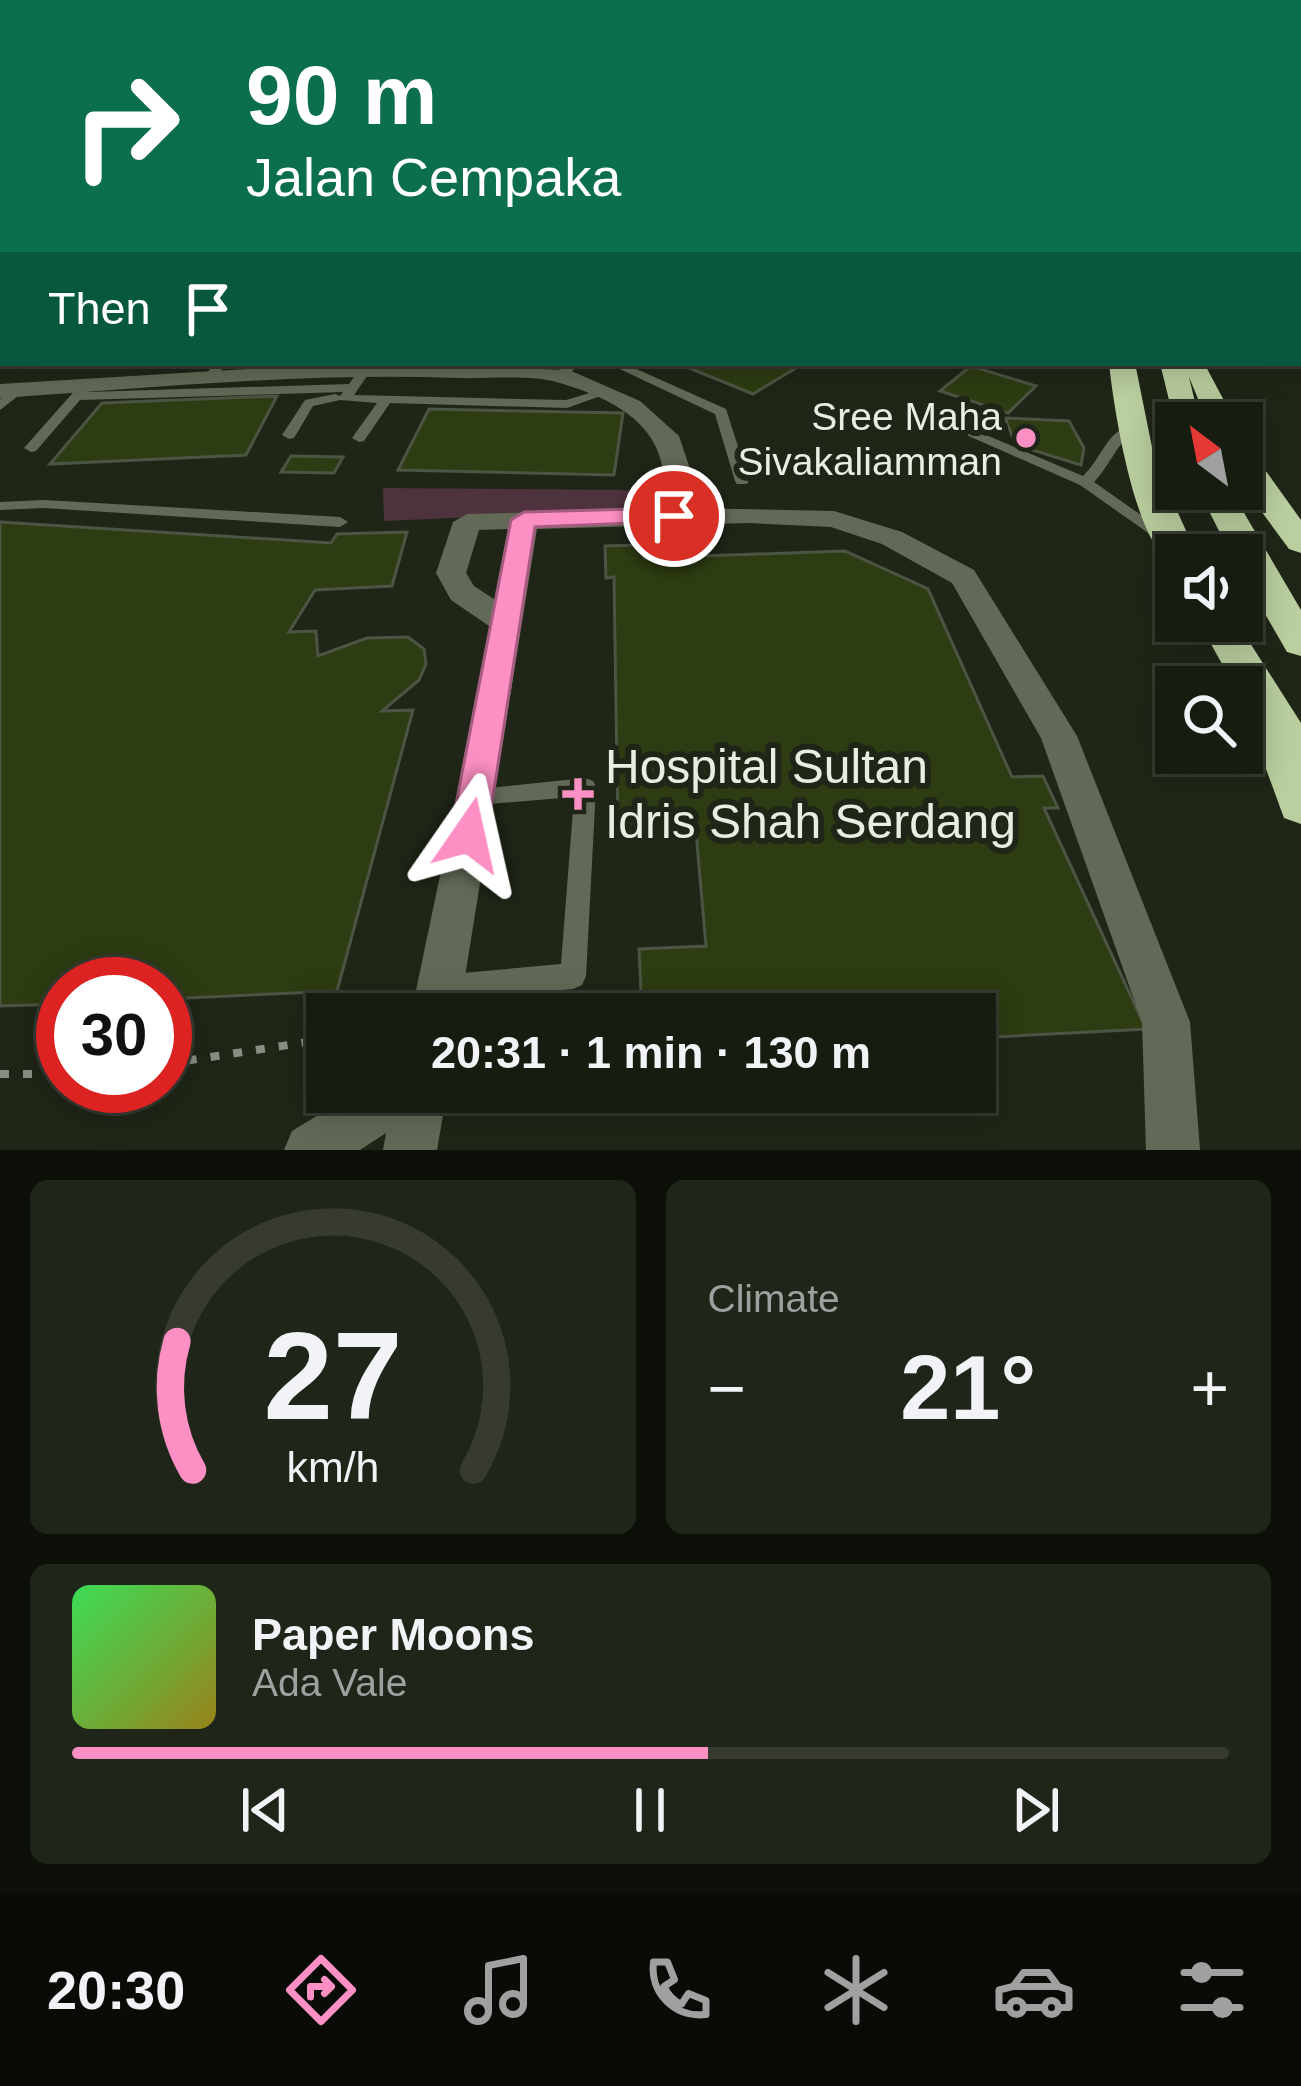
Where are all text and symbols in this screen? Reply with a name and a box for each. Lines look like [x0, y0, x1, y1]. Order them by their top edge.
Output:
icon: right [48, 48, 204, 204]
text: 90 m [246, 48, 437, 142]
text: Jalan Cempaka [246, 147, 621, 207]
icon: arrive [175, 276, 241, 342]
text: Then [48, 283, 151, 334]
place label: Sree Maha Sivakaliamman [738, 395, 1002, 483]
north arrow [1155, 402, 1263, 510]
map controls [1155, 402, 1263, 774]
marker: Sree Maha Sivakaliamman [1013, 425, 1039, 451]
pin [623, 465, 725, 567]
icon: arrive [641, 483, 707, 549]
button: sound [1155, 534, 1263, 642]
button: search [1155, 666, 1263, 774]
place label: Hospital Sultan Idris Shah Serdang [605, 740, 1016, 848]
position arrow [406, 772, 532, 898]
marker: Hospital Sultan Idris Shah Serdang [562, 778, 594, 810]
speed limit sign: 30 [36, 957, 192, 1113]
text: 20:31 · 1 min · 130 m [431, 1027, 871, 1078]
text: Climate [708, 1277, 840, 1320]
text: 27 [263, 1306, 402, 1445]
text: 21° [900, 1338, 1036, 1438]
text: − [708, 1351, 746, 1425]
text: + [1190, 1351, 1229, 1425]
text: km/h [286, 1443, 379, 1491]
text: Paper Moons [252, 1609, 535, 1660]
text: Ada Vale [252, 1661, 407, 1704]
icon: previous [232, 1777, 298, 1843]
icon: pause [617, 1777, 683, 1843]
icon: next [1003, 1777, 1069, 1843]
icon: directions [279, 1948, 363, 2032]
icon: music [457, 1948, 541, 2032]
icon: phone [636, 1948, 720, 2032]
icon: climate [814, 1948, 898, 2032]
icon: car [992, 1948, 1076, 2032]
icon: filters [1170, 1948, 1254, 2032]
text: 20:30 [47, 1960, 185, 2020]

